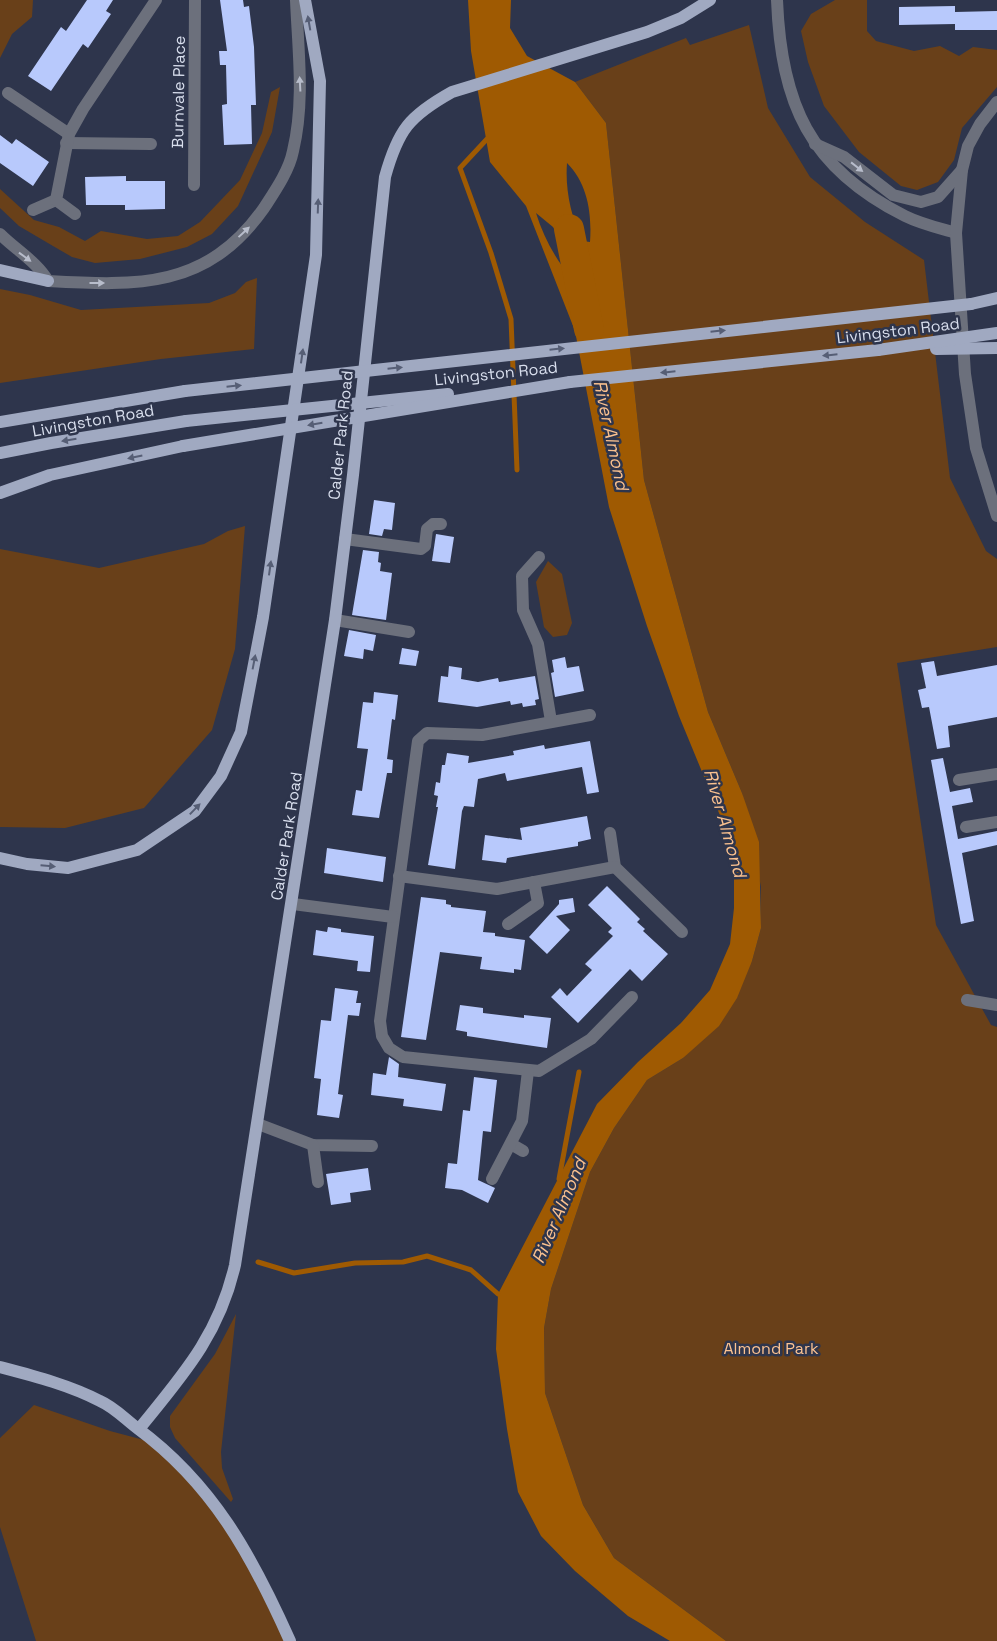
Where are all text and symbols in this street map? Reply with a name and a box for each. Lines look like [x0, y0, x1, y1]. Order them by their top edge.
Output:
one-way arrow [305, 16, 313, 31]
street label: Burnvale Place [167, 36, 190, 148]
one-way arrow [296, 76, 304, 92]
one-way arrow [850, 162, 863, 173]
one-way arrow [314, 198, 322, 214]
one-way arrow [238, 226, 250, 238]
one-way arrow [18, 252, 32, 262]
one-way arrow [89, 279, 105, 287]
street label: Livingston Road [835, 313, 961, 348]
one-way arrow [710, 327, 726, 335]
one-way arrow [549, 345, 565, 353]
one-way arrow [298, 347, 306, 363]
one-way arrow [821, 351, 837, 359]
street label: Livingston Road [433, 357, 559, 390]
one-way arrow [387, 363, 403, 371]
one-way arrow [660, 368, 676, 376]
street label: Calder Park Road [323, 369, 358, 501]
water label: River Almond [589, 378, 635, 494]
one-way arrow [226, 382, 242, 390]
street label: Livingston Road [30, 399, 156, 442]
one-way arrow [306, 421, 322, 429]
one-way arrow [60, 436, 76, 444]
one-way arrow [127, 453, 143, 461]
one-way arrow [266, 560, 274, 576]
one-way arrow [251, 653, 259, 669]
water label: River Almond [699, 766, 753, 882]
street label: Calder Park Road [266, 770, 307, 902]
one-way arrow [189, 804, 201, 816]
one-way arrow [40, 862, 56, 870]
water label: River Almond [526, 1153, 592, 1267]
park label: Almond Park [723, 1338, 819, 1359]

